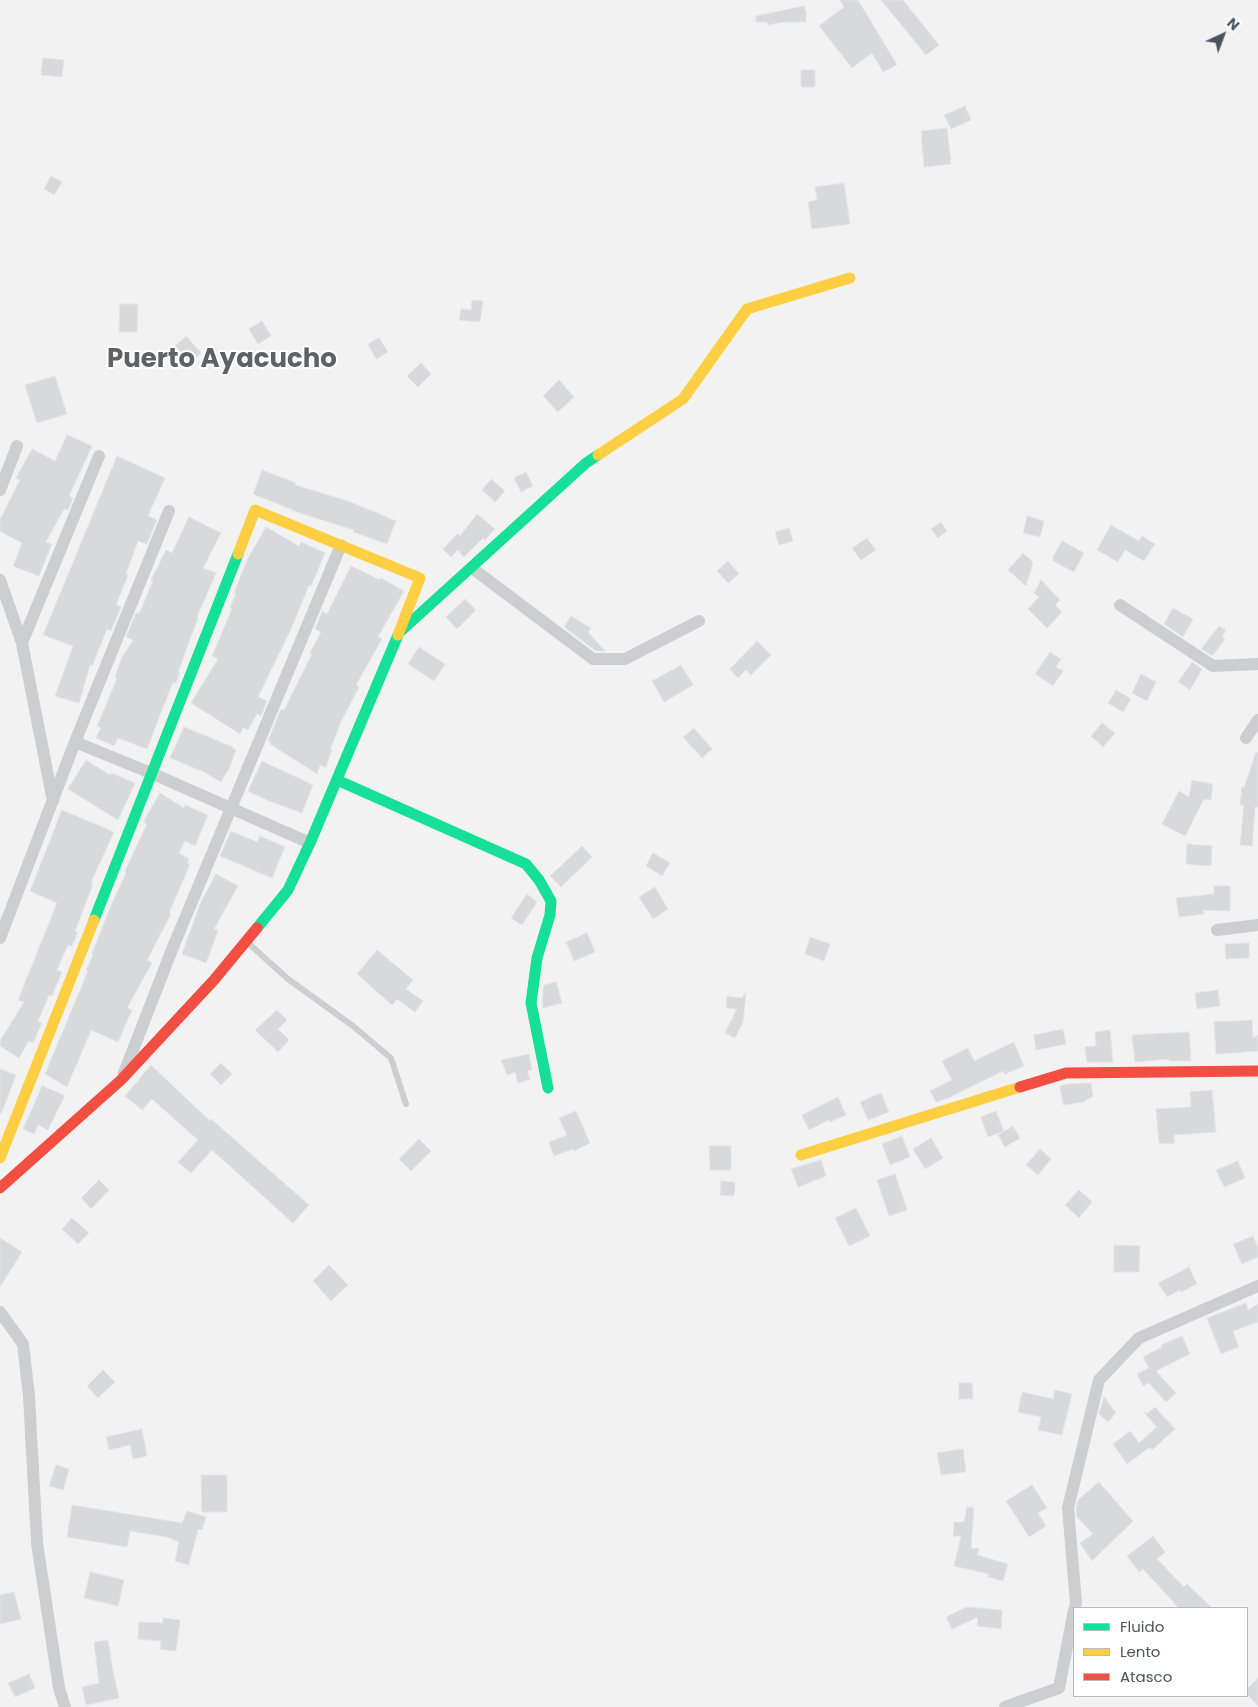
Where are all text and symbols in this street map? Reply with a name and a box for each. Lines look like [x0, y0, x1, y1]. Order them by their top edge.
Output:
north arrow [1198, 10, 1248, 60]
text: N [1223, 13, 1244, 35]
district label: Puerto Ayacucho [107, 344, 337, 376]
legend [1073, 1607, 1248, 1697]
text: Fluido [1120, 1616, 1164, 1637]
text: Lento [1120, 1641, 1160, 1662]
text: Atasco [1120, 1666, 1172, 1687]

